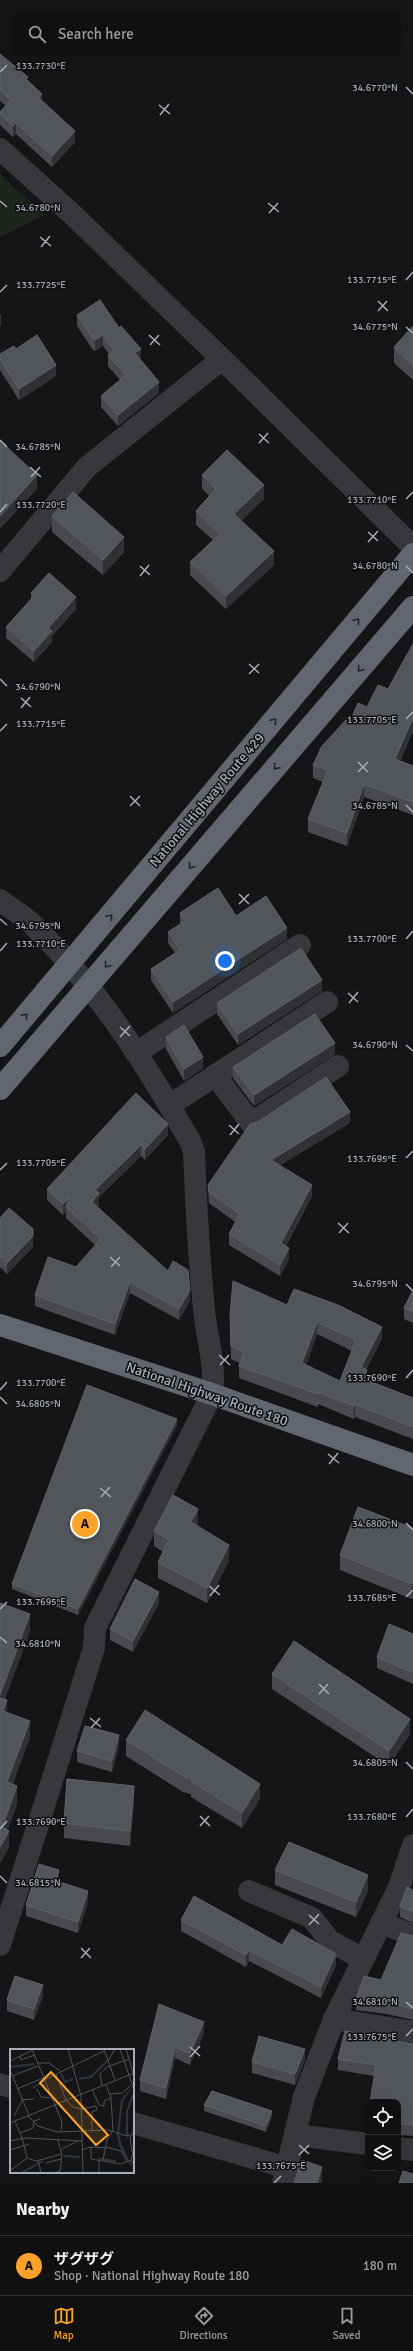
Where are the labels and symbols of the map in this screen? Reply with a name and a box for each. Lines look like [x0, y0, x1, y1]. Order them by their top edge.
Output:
text: 133.7730°E [16, 60, 66, 72]
text: 34.6770°N [352, 82, 398, 94]
text: 34.6780°N [15, 202, 61, 214]
text: 133.7715°E [347, 274, 397, 286]
text: 133.7725°E [16, 279, 66, 291]
text: 34.6775°N [352, 321, 398, 333]
text: 34.6785°N [15, 441, 61, 453]
text: 133.7710°E [347, 494, 397, 506]
text: 133.7720°E [16, 499, 66, 511]
text: 34.6780°N [352, 560, 398, 572]
one-way arrow [353, 618, 360, 626]
one-way arrow [358, 664, 365, 671]
text: 34.6790°N [15, 681, 61, 693]
text: 133.7705°E [347, 714, 397, 726]
text: 133.7715°E [16, 718, 66, 730]
one-way arrow [269, 718, 276, 725]
street label: National Highway Route 429 [146, 730, 268, 870]
one-way arrow [273, 763, 280, 770]
text: 34.6785°N [352, 800, 398, 812]
one-way arrow [189, 862, 196, 869]
one-way arrow [105, 914, 112, 922]
text: 34.6795°N [15, 920, 61, 932]
text: 133.7700°E [347, 933, 397, 945]
text: 133.7710°E [16, 938, 66, 950]
your location [215, 951, 235, 971]
one-way arrow [104, 960, 112, 968]
one-way arrow [21, 1013, 28, 1021]
text: 34.6790°N [352, 1039, 398, 1051]
text: 133.7695°E [347, 1153, 397, 1165]
text: 133.7705°E [16, 1157, 66, 1169]
text: 34.6795°N [352, 1278, 398, 1290]
street label: National Highway Route 180 [124, 1358, 290, 1430]
text: 133.7690°E [347, 1372, 397, 1384]
text: 133.7700°E [16, 1377, 66, 1389]
text: 34.6805°N [15, 1398, 61, 1410]
pin: A [72, 1509, 98, 1539]
text: 34.6800°N [352, 1518, 398, 1530]
text: 133.7685°E [347, 1592, 397, 1604]
text: 133.7695°E [16, 1596, 66, 1608]
text: 34.6810°N [15, 1638, 61, 1650]
text: 34.6805°N [352, 1757, 398, 1769]
text: 133.7680°E [347, 1811, 397, 1823]
text: 133.7690°E [16, 1816, 66, 1828]
text: 34.6815°N [15, 1877, 61, 1889]
text: 34.6810°N [352, 1996, 398, 2008]
text: 133.7675°E [347, 2031, 397, 2043]
inset map [10, 2049, 134, 2173]
text: 133.7675°E [256, 2160, 306, 2172]

